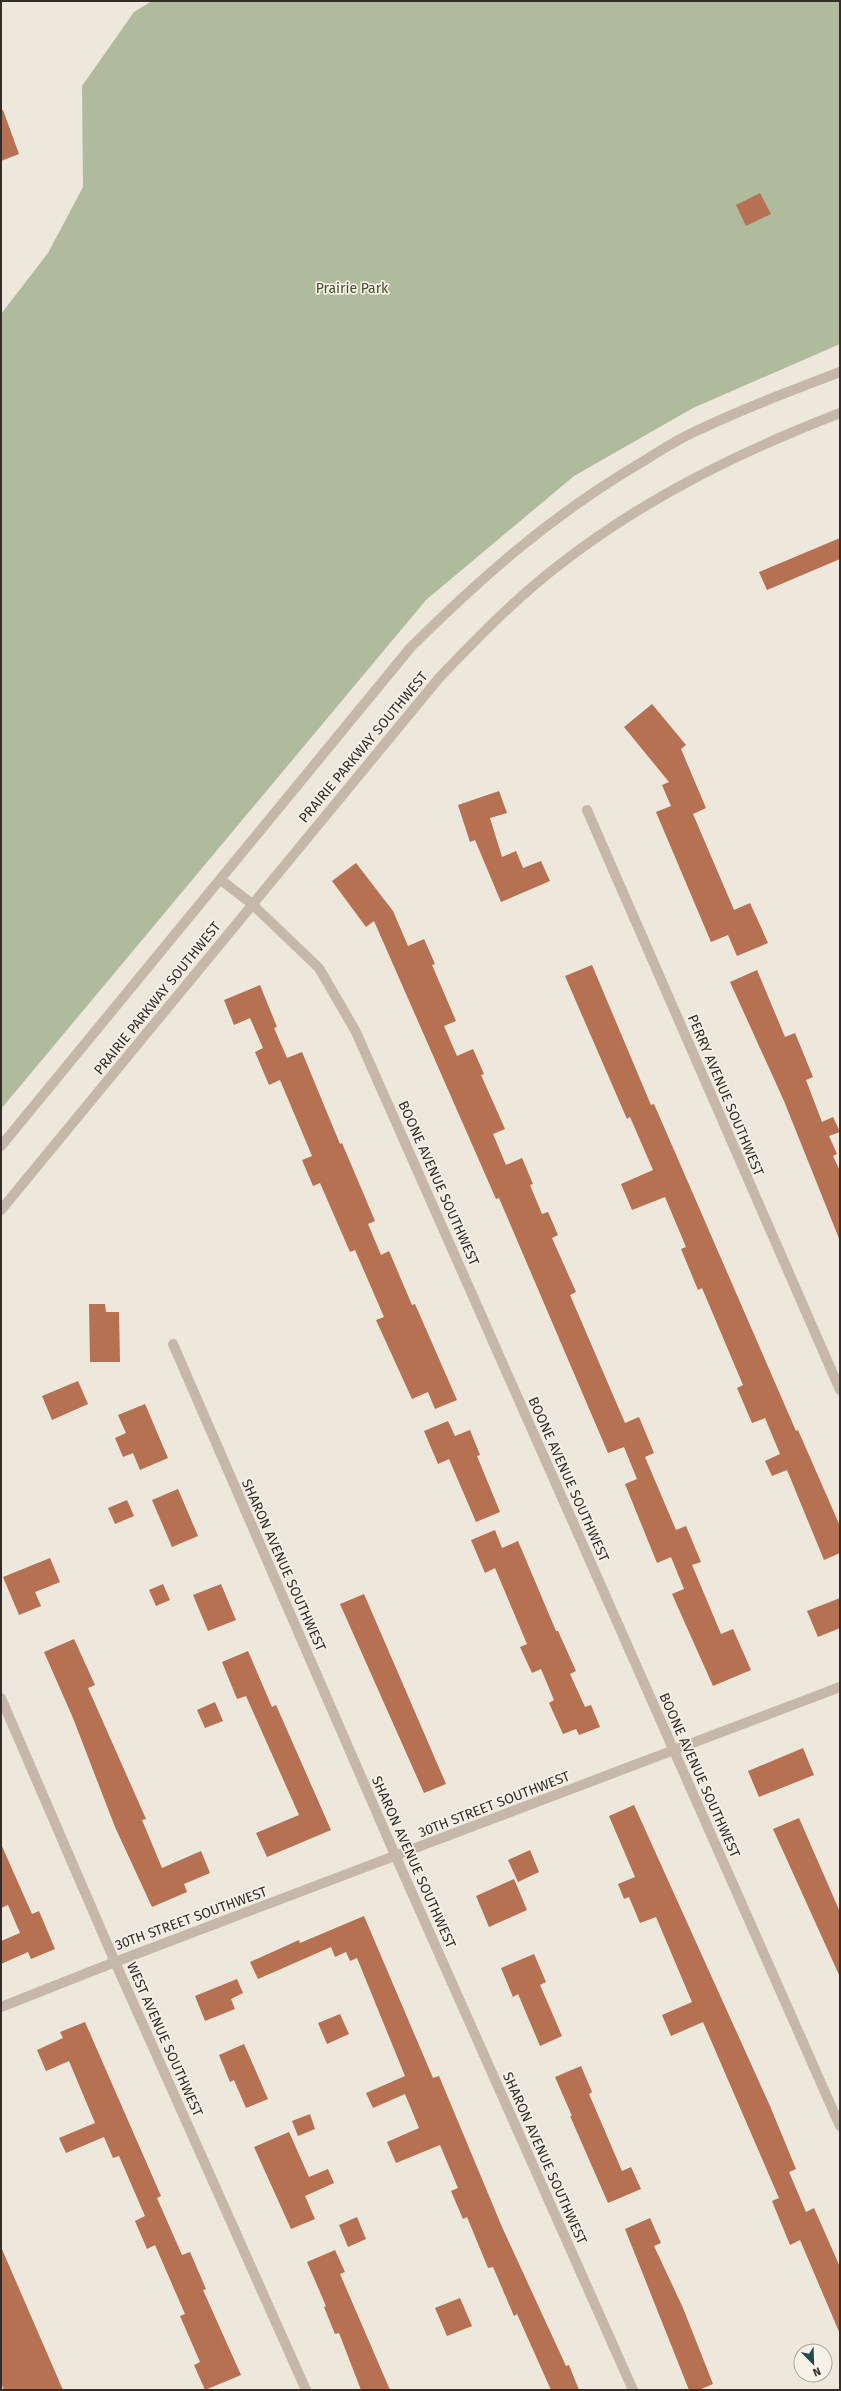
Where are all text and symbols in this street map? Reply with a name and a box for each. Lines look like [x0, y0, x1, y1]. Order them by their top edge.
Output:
park label: Prairie Park [316, 280, 389, 297]
street label: PRAIRIE PARKWAY SOUTHWEST [295, 668, 432, 826]
street label: PRAIRIE PARKWAY SOUTHWEST [90, 918, 225, 1078]
street label: PERRY AVENUE SOUTHWEST [684, 1012, 768, 1179]
street label: BOONE AVENUE SOUTHWEST [394, 1098, 483, 1269]
street label: BOONE AVENUE SOUTHWEST [524, 1394, 613, 1565]
street label: SHARON AVENUE SOUTHWEST [238, 1477, 330, 1655]
street label: BOONE AVENUE SOUTHWEST [655, 1690, 744, 1861]
street label: 30TH STREET SOUTHWEST [416, 1767, 573, 1841]
street label: SHARON AVENUE SOUTHWEST [368, 1774, 460, 1952]
street label: 30TH STREET SOUTHWEST [113, 1883, 270, 1954]
street label: WEST AVENUE SOUTHWEST [123, 1959, 207, 2120]
street label: SHARON AVENUE SOUTHWEST [499, 2070, 591, 2248]
north arrow [793, 2343, 833, 2383]
text: N [811, 2364, 823, 2379]

